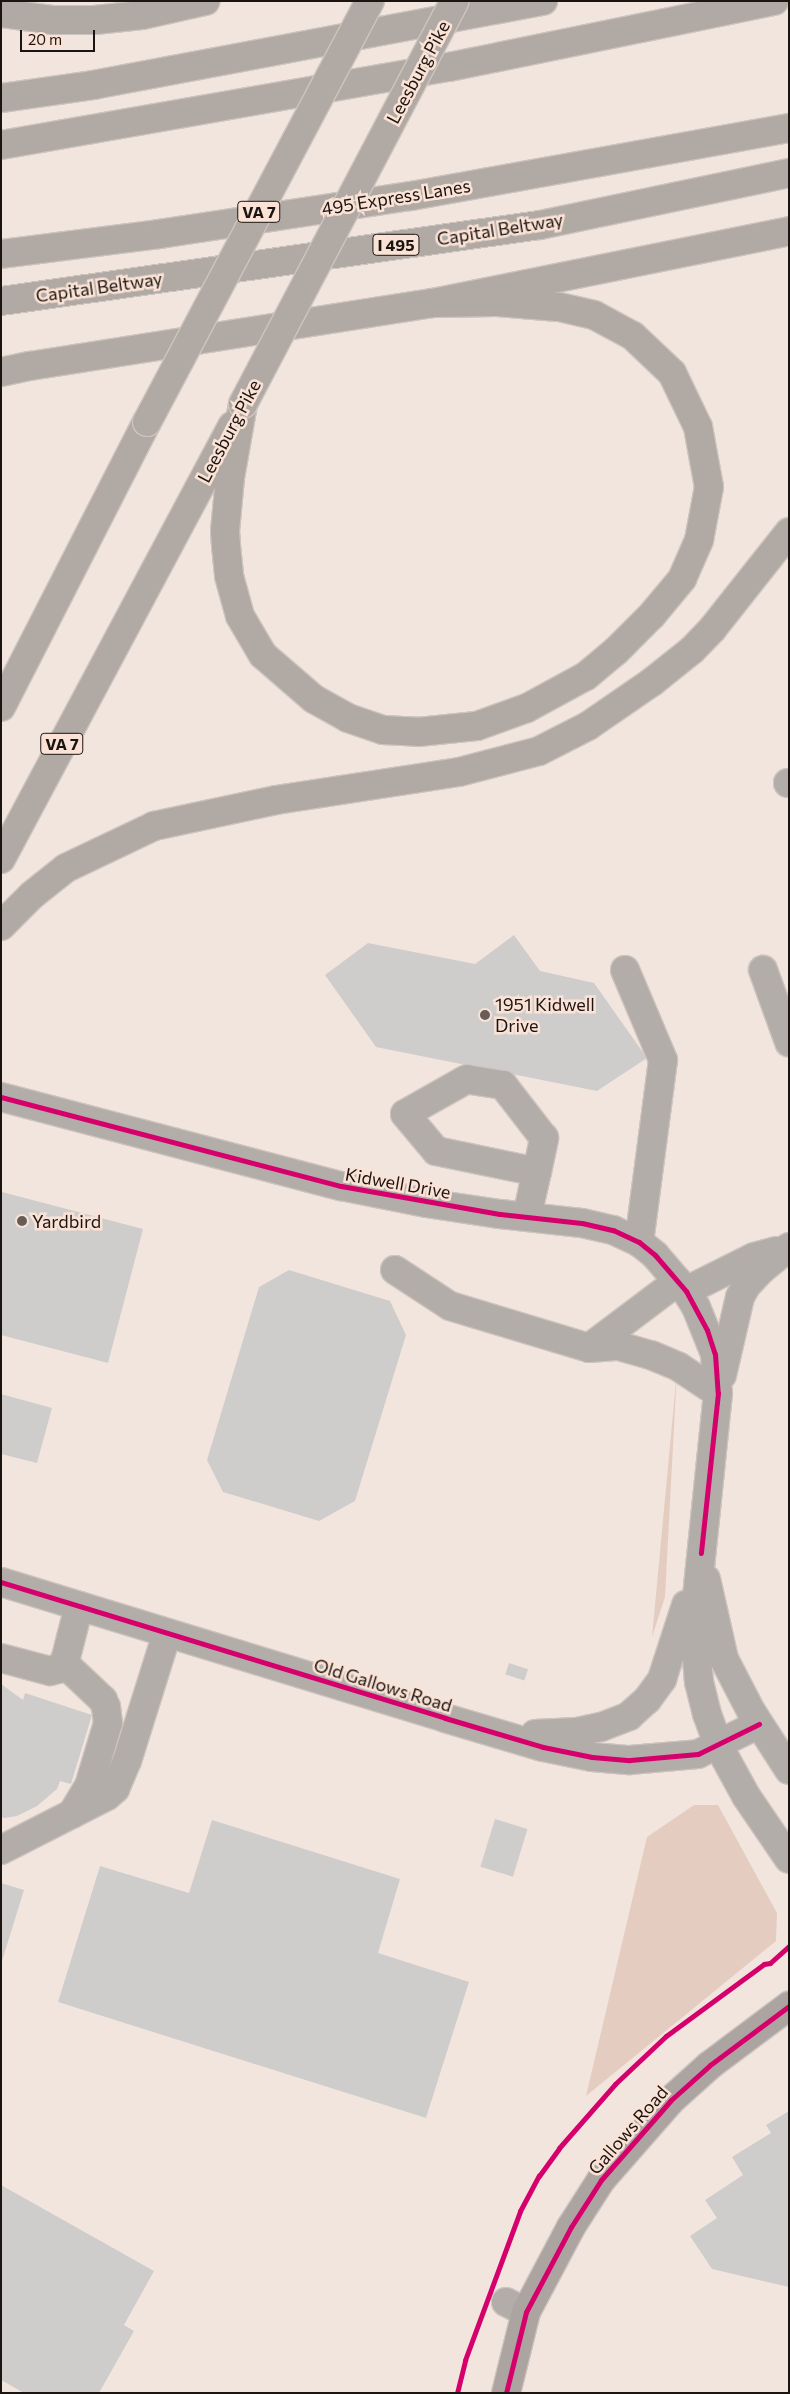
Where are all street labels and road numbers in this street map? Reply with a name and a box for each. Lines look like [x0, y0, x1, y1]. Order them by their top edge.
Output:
street label: Leesburg Pike [382, 17, 454, 127]
street label: 495 Express Lanes [320, 175, 472, 219]
road number: VA 7 [236, 198, 282, 226]
street label: Capital Beltway [435, 208, 565, 250]
road number: I 495 [372, 232, 420, 258]
street label: Capital Beltway [34, 267, 164, 307]
street label: Leesburg Pike [193, 376, 265, 486]
road number: VA 7 [40, 731, 84, 758]
street label: Kidwell Drive [344, 1163, 452, 1203]
street label: Old Gallows Road [311, 1654, 455, 1716]
street label: Gallows Road [584, 2081, 672, 2179]

